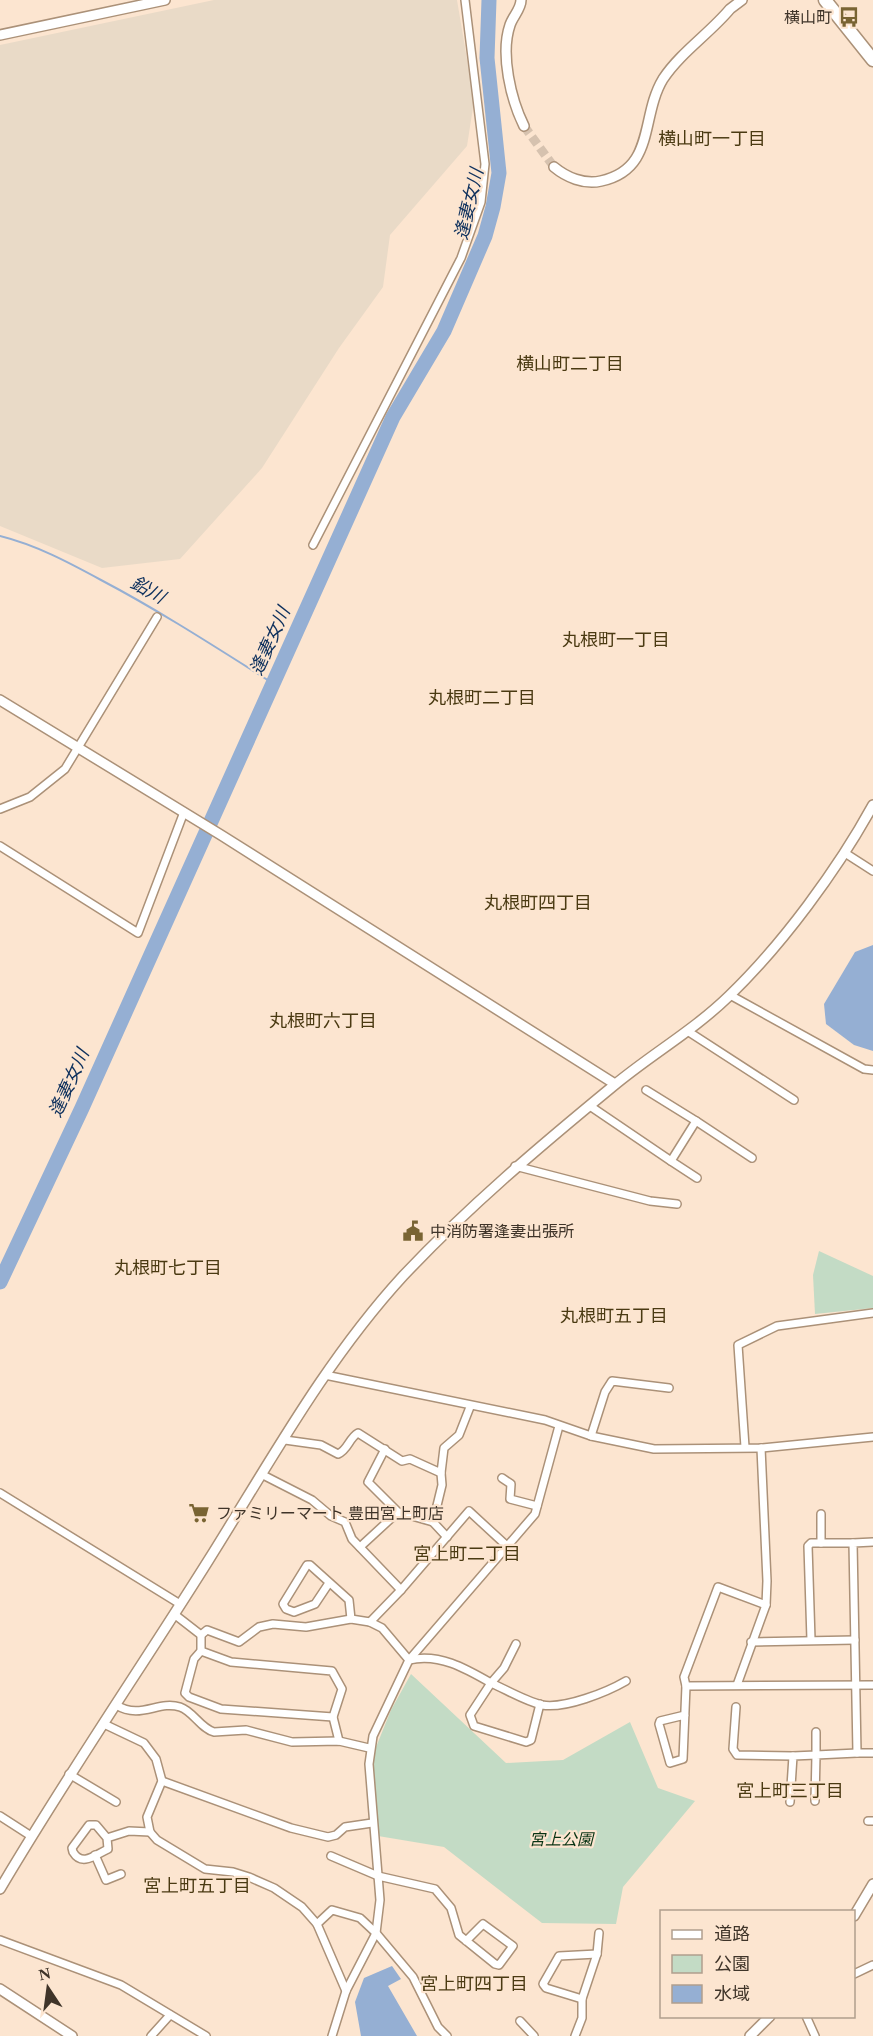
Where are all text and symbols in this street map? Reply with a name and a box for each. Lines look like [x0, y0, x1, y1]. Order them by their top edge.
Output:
bus stop icon: 横山町 [837, 5, 861, 29]
place label: 横山町 [784, 9, 832, 26]
district label: 横山町一丁目 [658, 129, 766, 149]
water label: 逢妻女川 [451, 165, 487, 241]
district label: 横山町二丁目 [516, 354, 624, 374]
water label: 鉛川 [127, 573, 170, 608]
water label: 逢妻女川 [246, 602, 295, 678]
district label: 丸根町一丁目 [562, 630, 670, 650]
district label: 丸根町二丁目 [428, 688, 536, 708]
district label: 丸根町四丁目 [484, 893, 592, 913]
district label: 丸根町六丁目 [269, 1011, 377, 1031]
water label: 逢妻女川 [45, 1044, 94, 1120]
public building icon: 中消防署逢妻出張所 [401, 1219, 425, 1243]
place label: 中消防署逢妻出張所 [430, 1223, 574, 1240]
district label: 丸根町七丁目 [114, 1258, 222, 1278]
district label: 丸根町五丁目 [560, 1306, 668, 1326]
supermarket icon: ファミリーマート 豊田宮上町店 [187, 1501, 211, 1525]
place label: ファミリーマート 豊田宮上町店 [216, 1505, 444, 1522]
district label: 宮上町二丁目 [413, 1544, 521, 1564]
district label: 宮上町三丁目 [736, 1781, 844, 1801]
park label: 宮上公園 [529, 1831, 595, 1848]
district label: 宮上町五丁目 [143, 1876, 251, 1896]
legend [660, 1910, 855, 2018]
text: 道路 [714, 1924, 750, 1944]
text: 公園 [714, 1954, 750, 1974]
north arrow [18, 1958, 78, 2018]
text: N [37, 1964, 53, 1983]
district label: 宮上町四丁目 [420, 1974, 528, 1994]
text: 水域 [714, 1984, 750, 2004]

